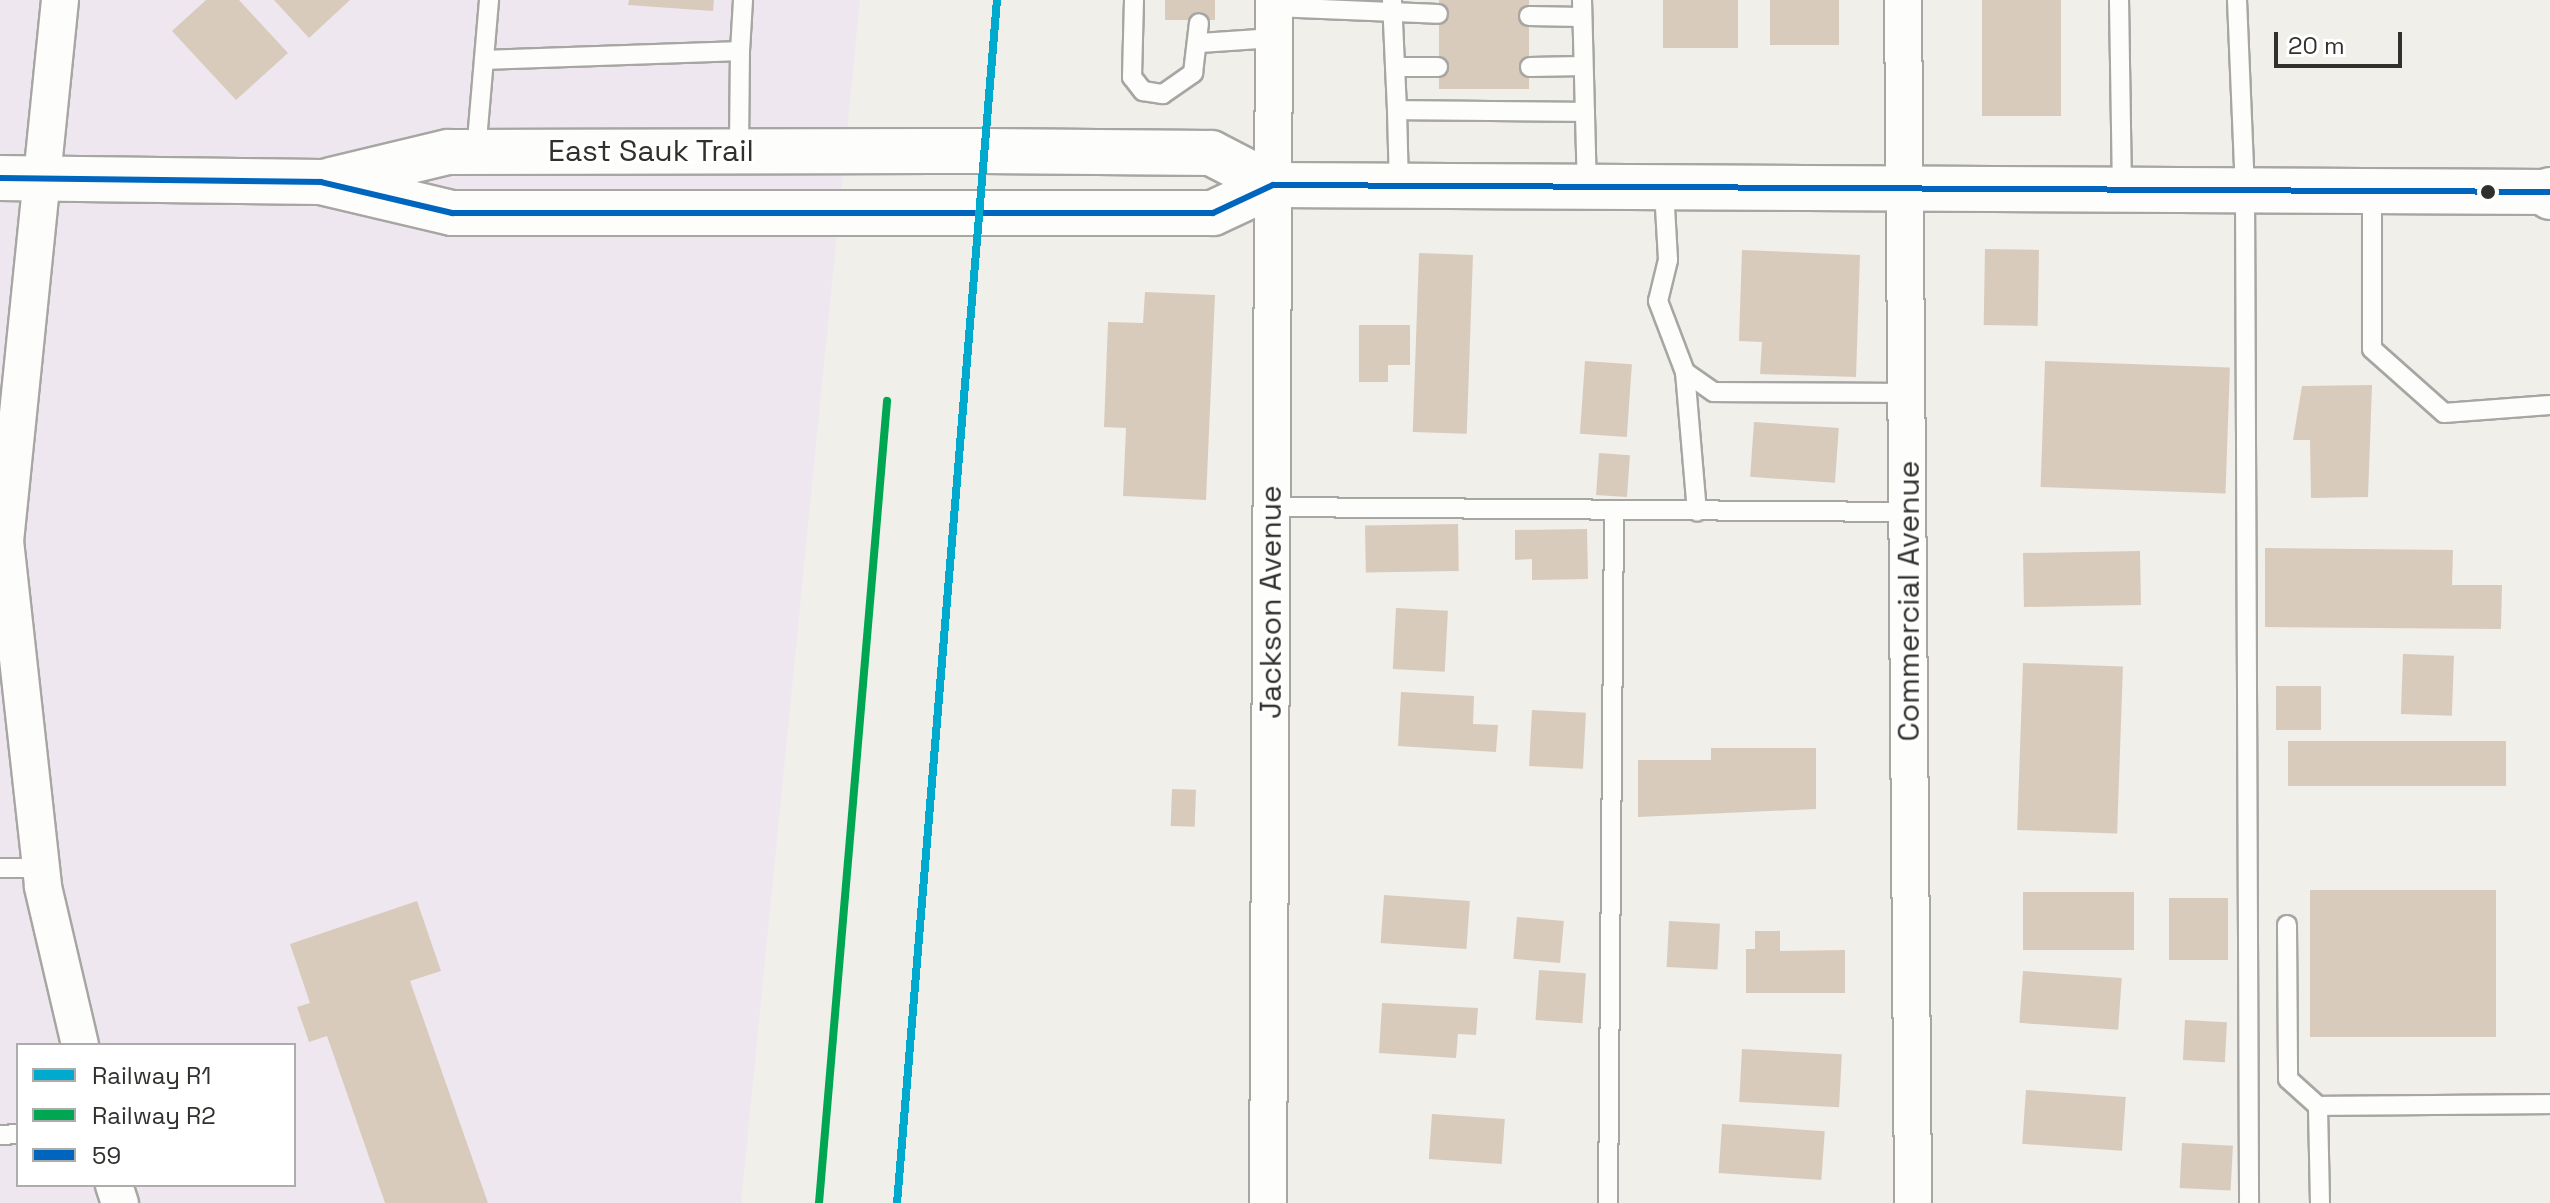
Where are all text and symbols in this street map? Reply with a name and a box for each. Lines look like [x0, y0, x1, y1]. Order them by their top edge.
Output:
scale bar [2278, 16, 2406, 66]
text: 20 m [2288, 30, 2345, 61]
street label: East Sauk Trail [548, 133, 754, 169]
unlabelled marker [2480, 184, 2496, 200]
street label: Commercial Avenue [1891, 460, 1927, 742]
street label: Jackson Avenue [1253, 485, 1289, 719]
legend [16, 1043, 296, 1187]
text: Railway R1 [92, 1060, 211, 1091]
text: Railway R2 [92, 1100, 216, 1131]
text: 59 [92, 1140, 121, 1171]

